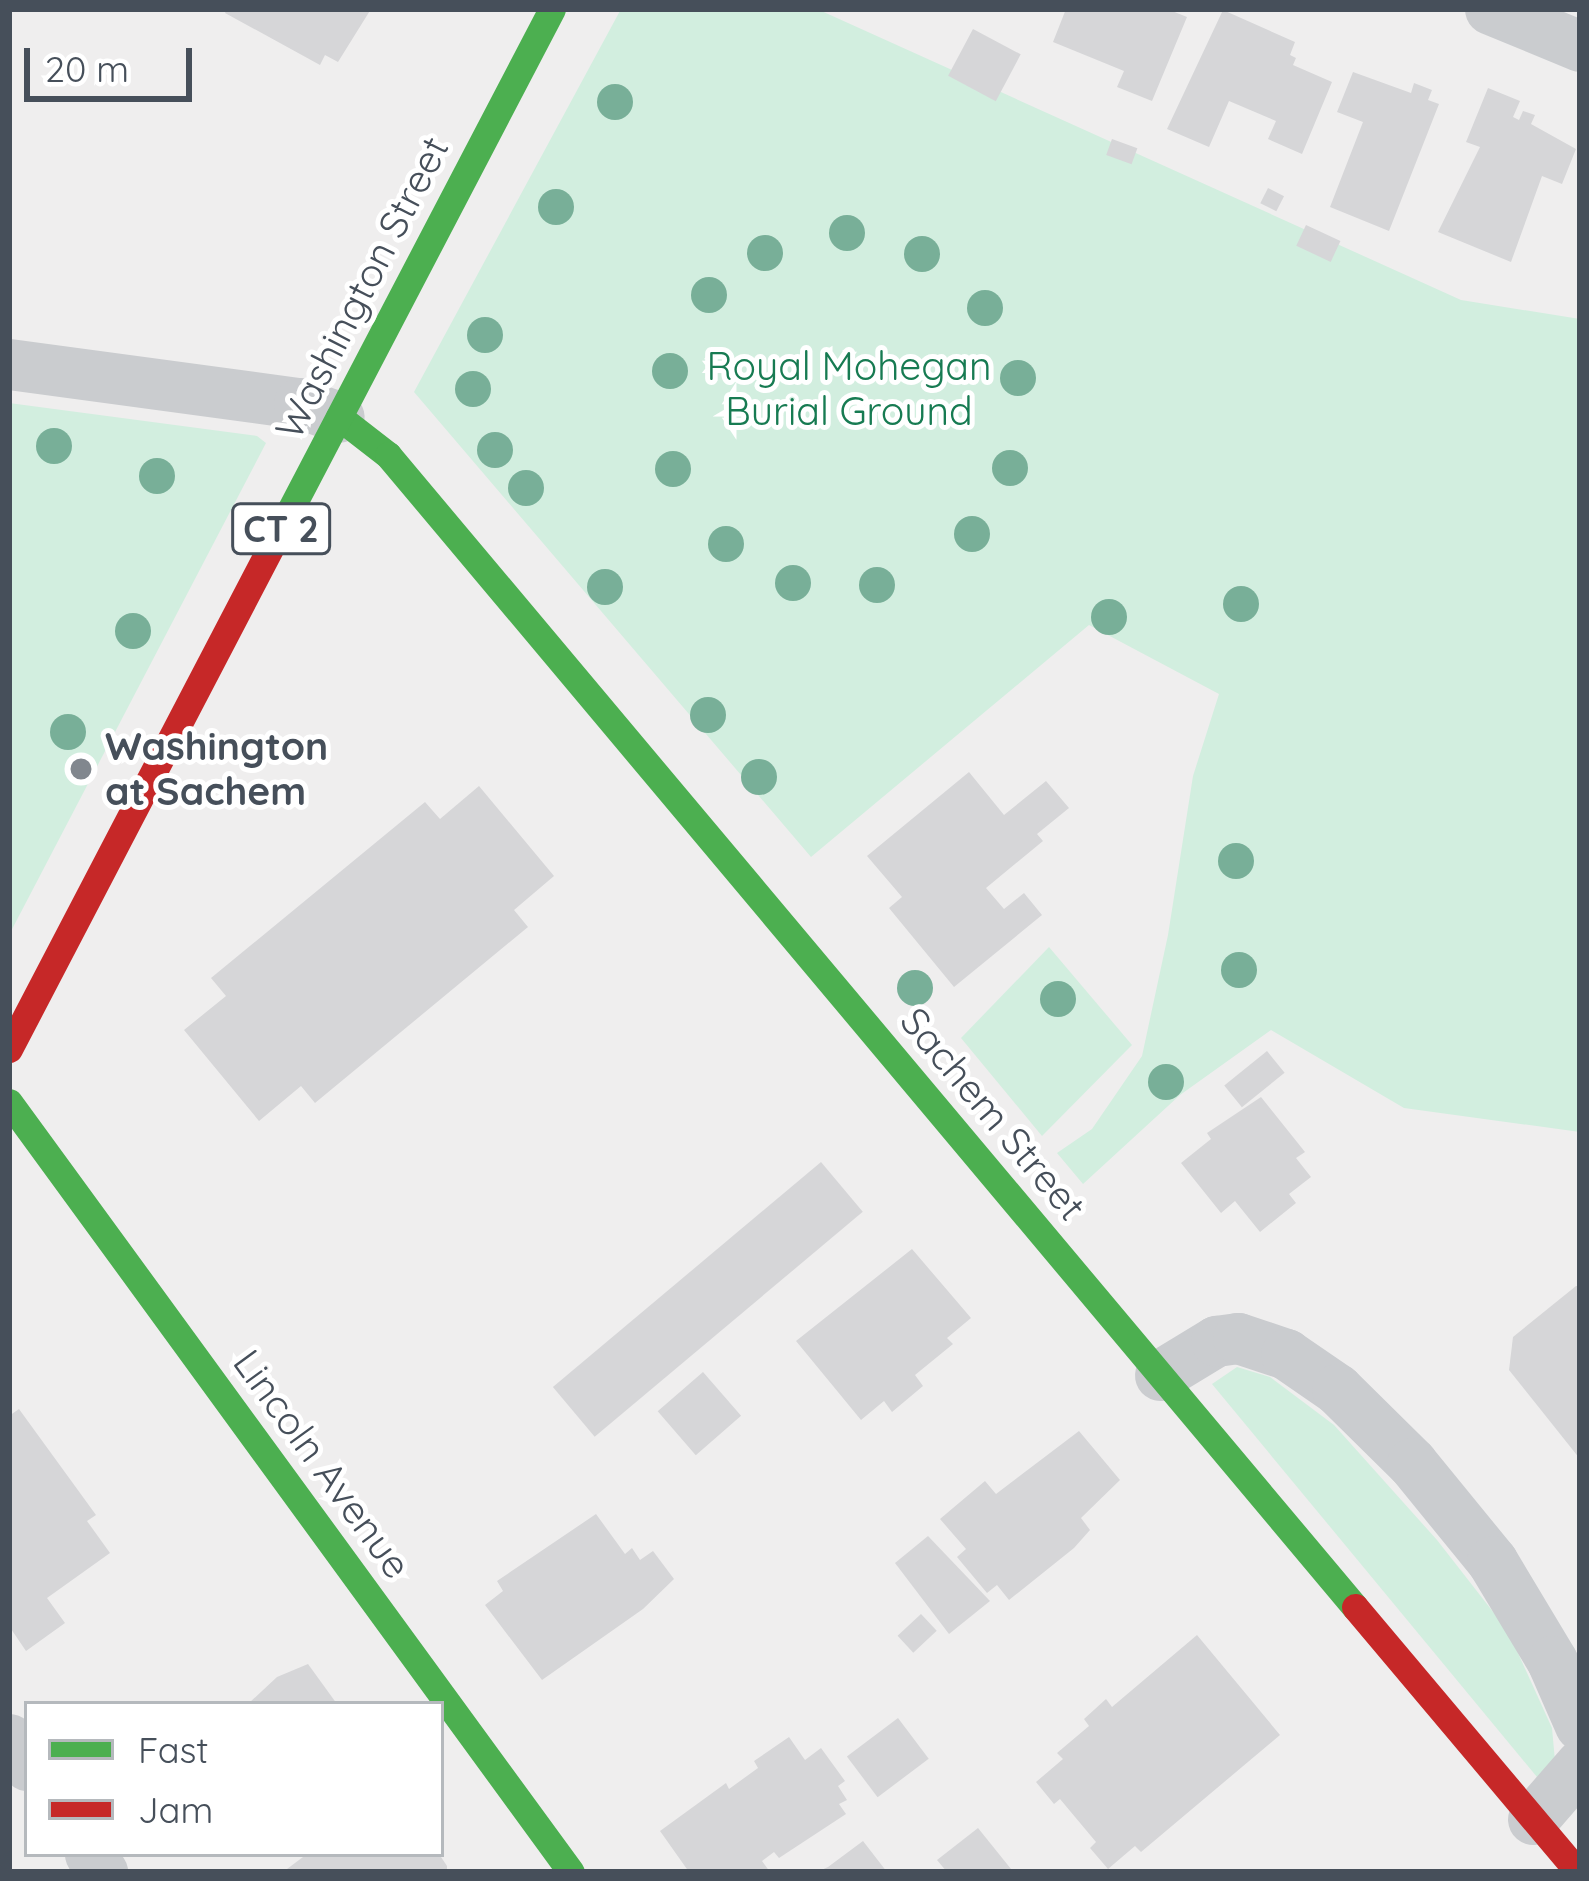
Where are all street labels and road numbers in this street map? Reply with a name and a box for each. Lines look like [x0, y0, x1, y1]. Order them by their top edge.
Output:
street label: Washington Street [266, 129, 458, 447]
road number: CT 2 [230, 499, 332, 559]
street label: Sachem Street [891, 998, 1095, 1230]
street label: Lincoln Avenue [223, 1341, 421, 1587]

